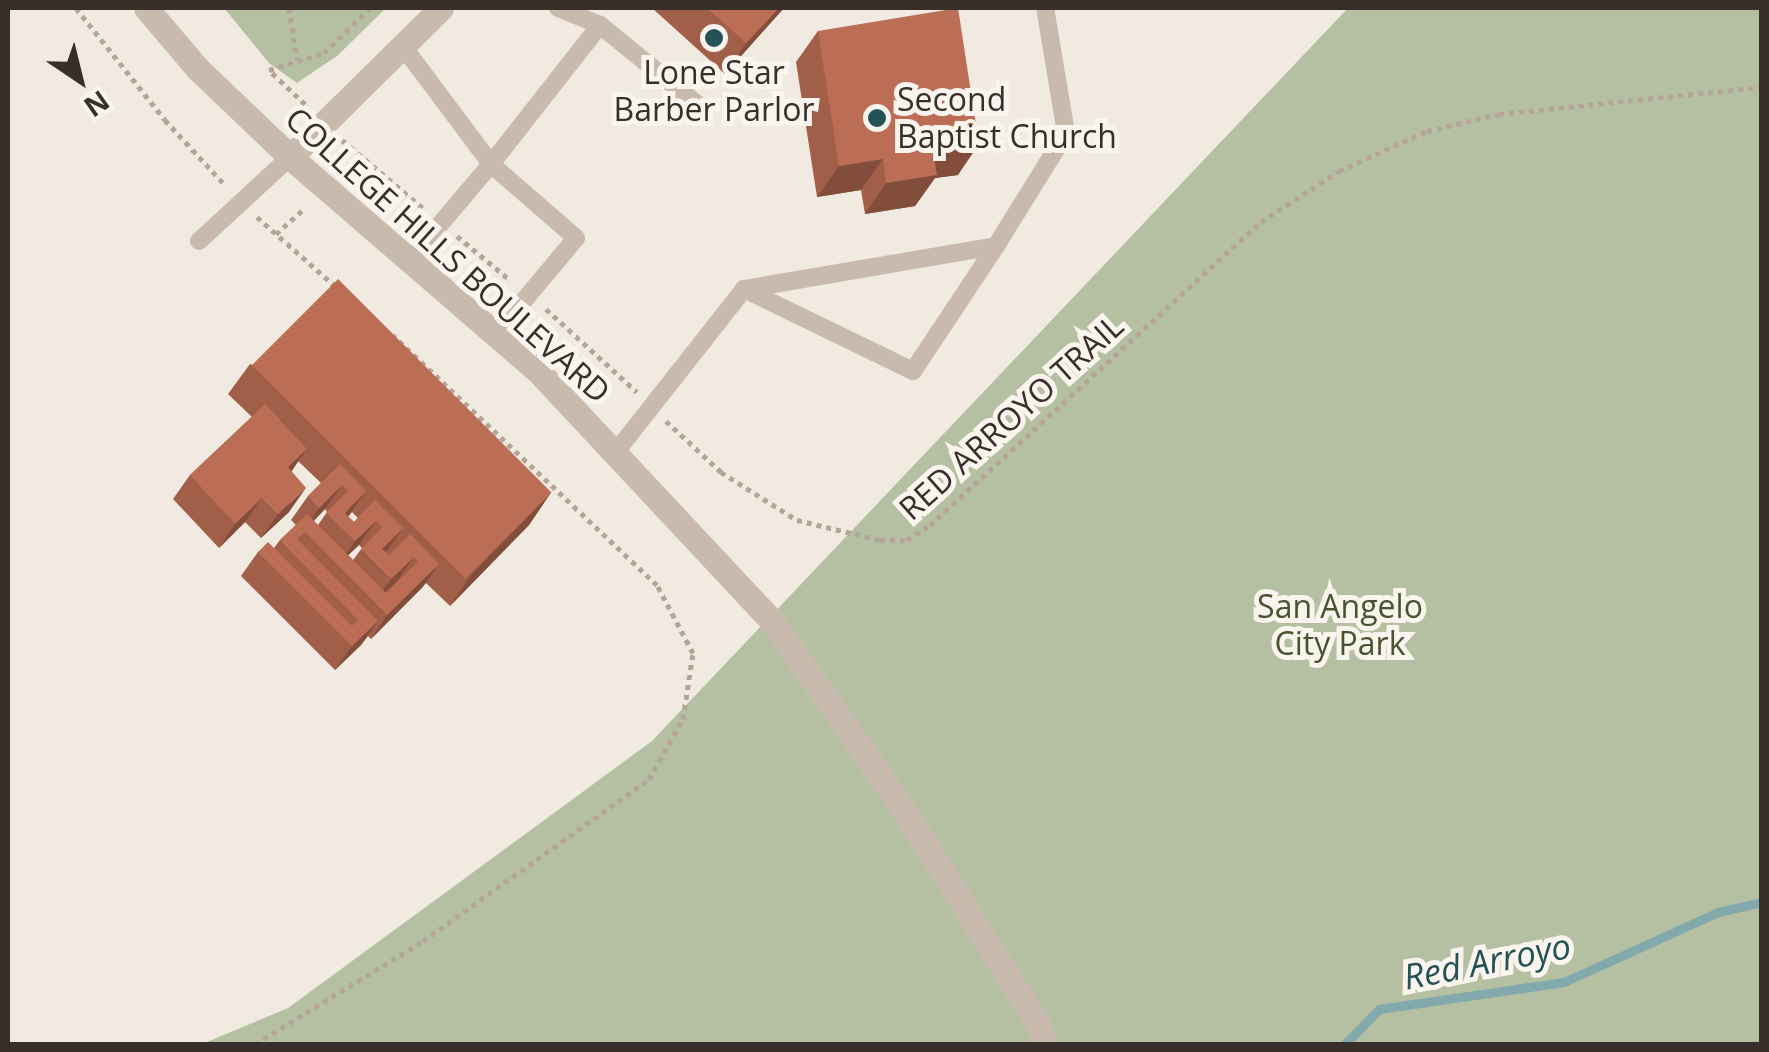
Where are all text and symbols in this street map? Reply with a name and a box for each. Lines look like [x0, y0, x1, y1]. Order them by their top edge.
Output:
marker: Lone Star Barber Parlor [703, 27, 725, 49]
north arrow [30, 30, 130, 130]
place label: Lone Star Barber Parlor [614, 54, 814, 129]
place label: Second Baptist Church [897, 81, 1117, 156]
text: N [77, 82, 117, 127]
street label: COLLEGE HILLS BOULEVARD [278, 99, 618, 411]
marker: Second Baptist Church [866, 107, 888, 129]
street label: RED ARROYO TRAIL [891, 306, 1131, 528]
park label: San Angelo City Park [1257, 588, 1423, 663]
water label: Red Arroyo [1400, 924, 1574, 998]

